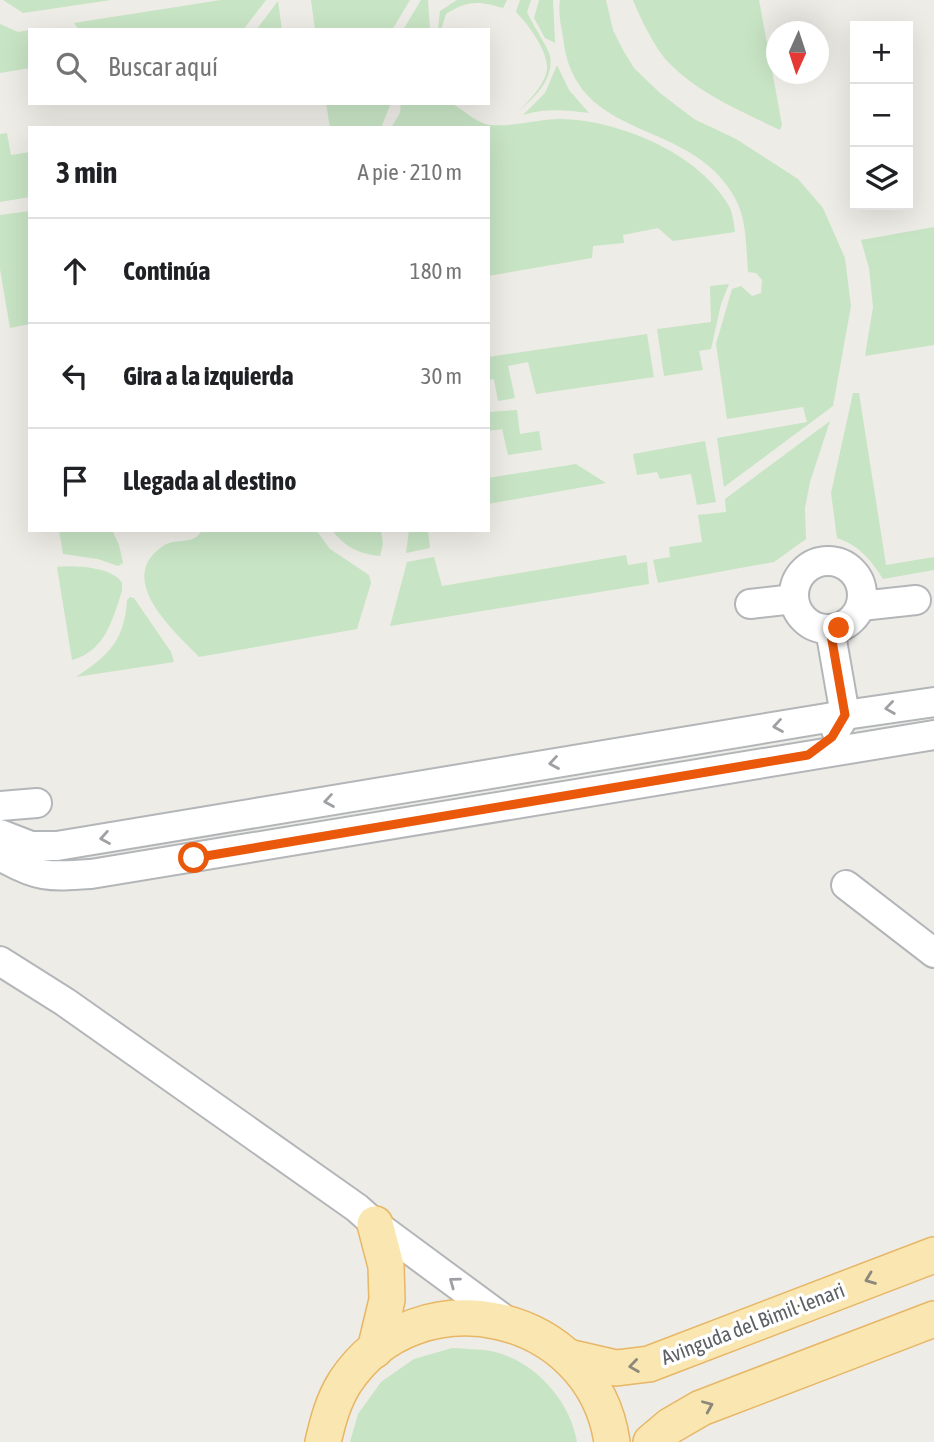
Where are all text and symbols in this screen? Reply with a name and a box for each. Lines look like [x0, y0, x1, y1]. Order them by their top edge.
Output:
north arrow [766, 21, 829, 84]
map controls [850, 21, 913, 210]
button: + [850, 21, 913, 84]
search box [28, 28, 490, 105]
icon: search [52, 48, 90, 86]
text: Buscar aquí [108, 52, 218, 82]
button: − [850, 84, 913, 147]
button: layers [850, 147, 913, 210]
text: 3 min [56, 155, 117, 189]
text: A pie · 210 m [358, 159, 462, 185]
icon: ahead [56, 252, 94, 290]
text: Continúa [123, 256, 210, 286]
text: 180 m [410, 258, 462, 284]
icon: left [56, 357, 94, 395]
text: Gira a la izquierda [123, 361, 294, 391]
text: 30 m [421, 363, 462, 389]
icon: arrive [56, 462, 94, 500]
text: Llegada al destino [123, 466, 296, 496]
route end [823, 612, 854, 643]
one-way arrow [884, 701, 896, 716]
one-way arrow [772, 718, 784, 733]
one-way arrow [548, 755, 560, 770]
one-way arrow [323, 793, 335, 808]
one-way arrow [99, 830, 111, 845]
route start [178, 842, 209, 873]
one-way arrow [865, 1271, 877, 1285]
street label: Avinguda del Bimil·lenari [658, 1277, 848, 1369]
one-way arrow [449, 1278, 462, 1290]
one-way arrow [628, 1359, 640, 1374]
one-way arrow [701, 1400, 714, 1414]

